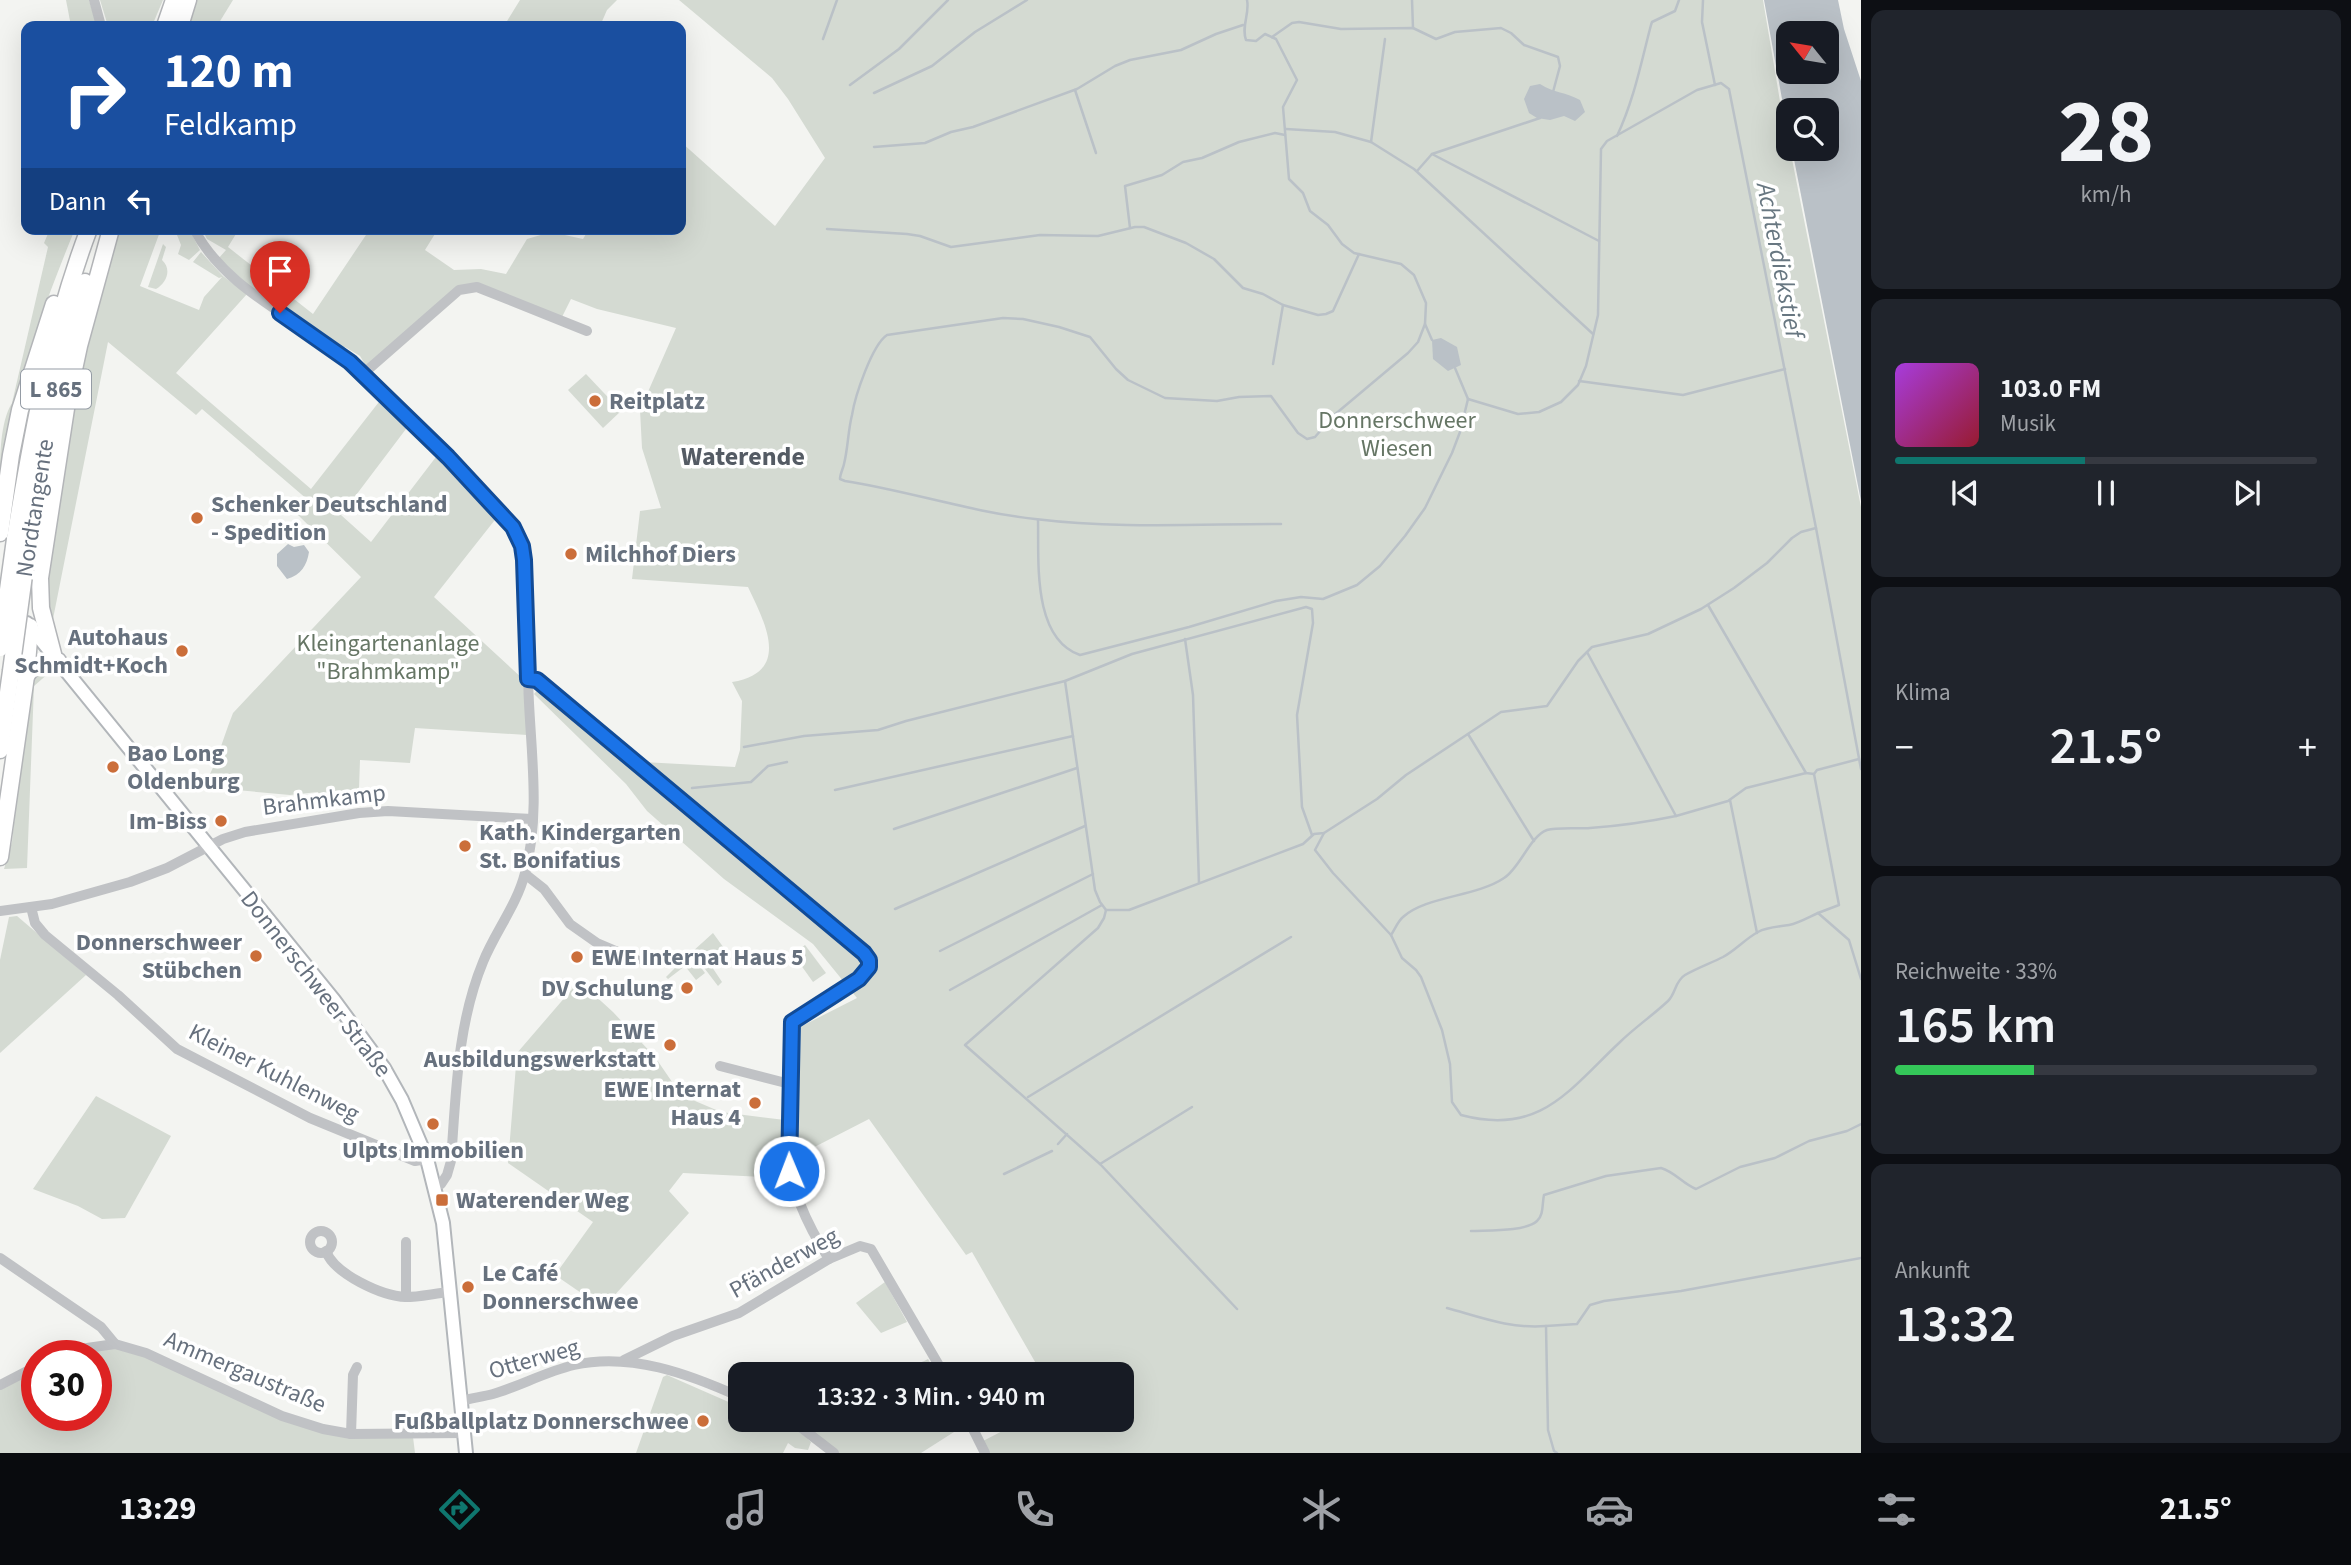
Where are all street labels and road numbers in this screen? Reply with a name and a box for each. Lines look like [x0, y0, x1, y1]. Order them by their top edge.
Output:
road number: L 865 [21, 370, 91, 408]
street label: Nordtangente [7, 436, 63, 580]
street label: Brahmkamp [260, 775, 388, 825]
street label: Donnerschweer Straße [232, 883, 400, 1085]
street label: Kleiner Kuhlenweg [182, 1015, 366, 1131]
street label: Pfänderweg [723, 1219, 845, 1307]
street label: Ammergaustraße [159, 1322, 331, 1422]
street label: Otterweg [484, 1329, 584, 1389]

